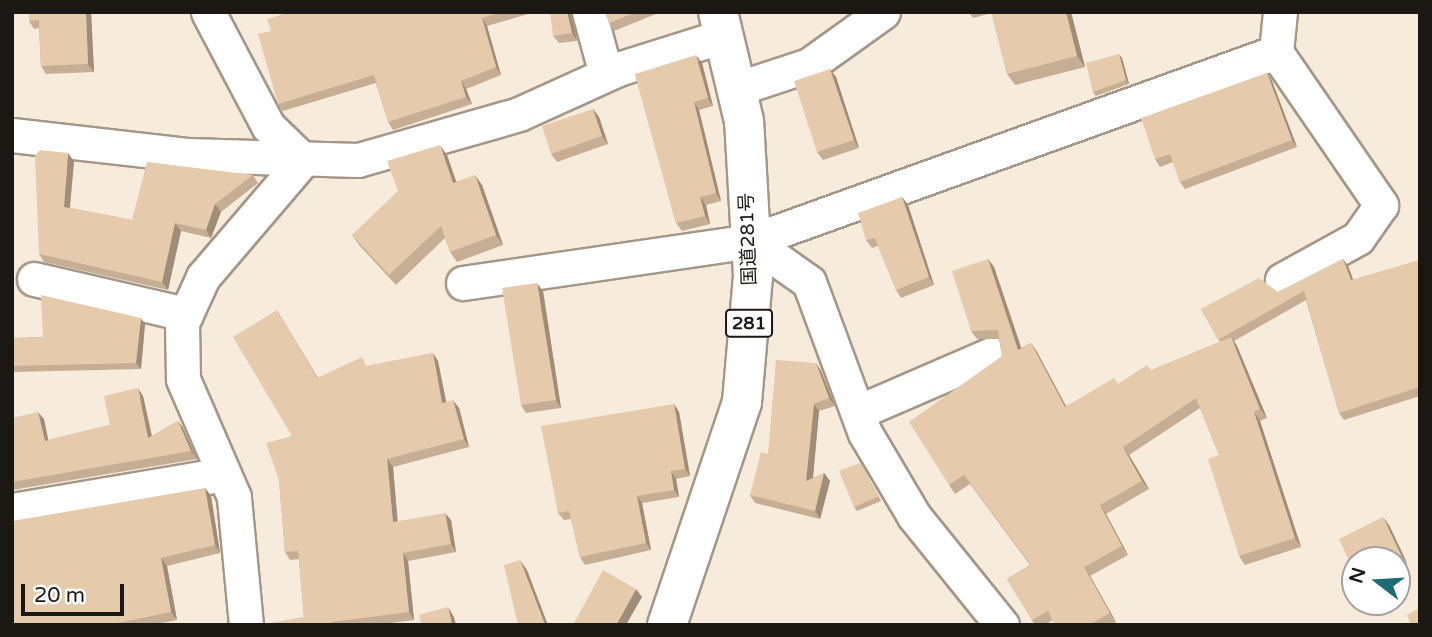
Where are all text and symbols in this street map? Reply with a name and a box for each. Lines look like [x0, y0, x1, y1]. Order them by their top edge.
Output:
street label: 国道281号 [736, 192, 762, 286]
road number: 281 [724, 309, 774, 338]
north arrow [1341, 546, 1411, 616]
text: N [1345, 565, 1371, 586]
scale bar [24, 570, 128, 614]
text: 20 m [34, 583, 85, 608]

